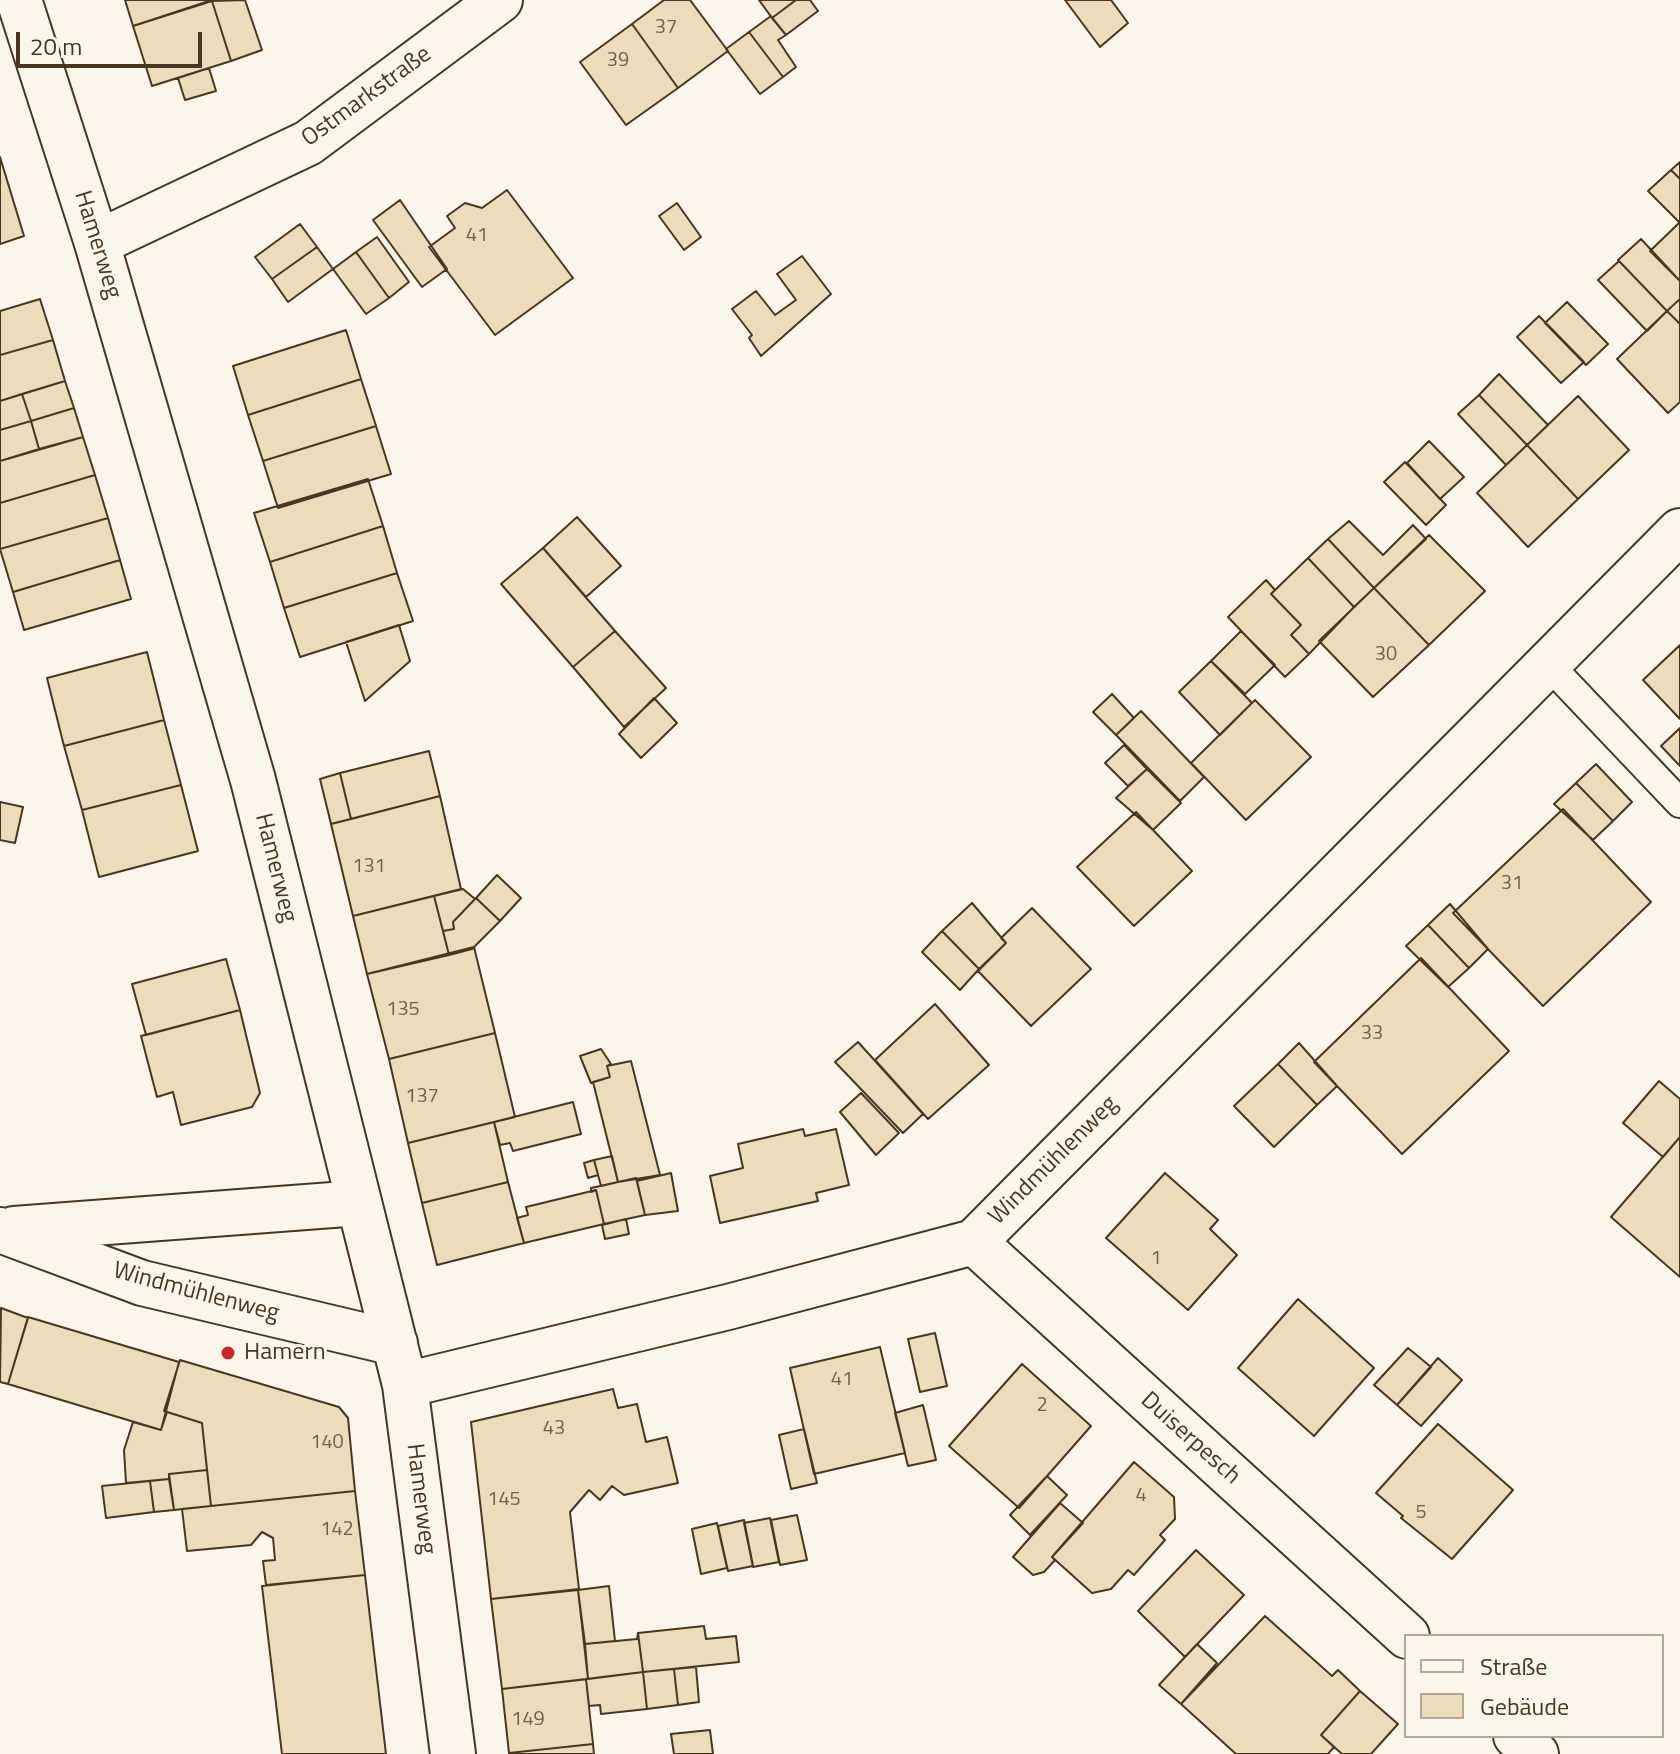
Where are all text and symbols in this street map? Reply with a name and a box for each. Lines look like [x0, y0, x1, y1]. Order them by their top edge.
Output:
scale bar [20, 16, 206, 66]
house number: 37 [655, 16, 677, 40]
text: 20 m [30, 28, 82, 64]
street label: Ostmarkstraße [297, 40, 437, 154]
house number: 39 [607, 49, 629, 73]
street label: Hamerweg [67, 188, 127, 302]
house number: 41 [466, 224, 488, 248]
house number: 30 [1375, 643, 1397, 667]
street label: Hamerweg [248, 811, 302, 925]
house number: 131 [352, 855, 386, 879]
house number: 31 [1501, 872, 1523, 896]
house number: 135 [386, 998, 420, 1022]
house number: 33 [1361, 1022, 1383, 1046]
house number: 137 [405, 1085, 439, 1109]
street label: Windmühlenweg [983, 1090, 1125, 1232]
house number: 1 [1150, 1247, 1162, 1271]
street label: Windmühlenweg [110, 1257, 282, 1329]
place label: Hamern [244, 1339, 326, 1367]
marker: Hamern [219, 1344, 237, 1362]
house number: 41 [831, 1368, 853, 1392]
street label: Duiserpesch [1134, 1387, 1246, 1491]
house number: 2 [1036, 1394, 1048, 1418]
house number: 43 [543, 1417, 565, 1441]
house number: 140 [310, 1431, 344, 1455]
street label: Hamerweg [399, 1442, 441, 1556]
house number: 4 [1135, 1484, 1147, 1508]
house number: 145 [487, 1488, 521, 1512]
house number: 5 [1415, 1501, 1427, 1525]
house number: 142 [320, 1518, 354, 1542]
legend [1404, 1634, 1664, 1738]
text: Straße [1480, 1648, 1547, 1684]
text: Gebäude [1480, 1688, 1569, 1724]
house number: 149 [511, 1708, 545, 1732]

